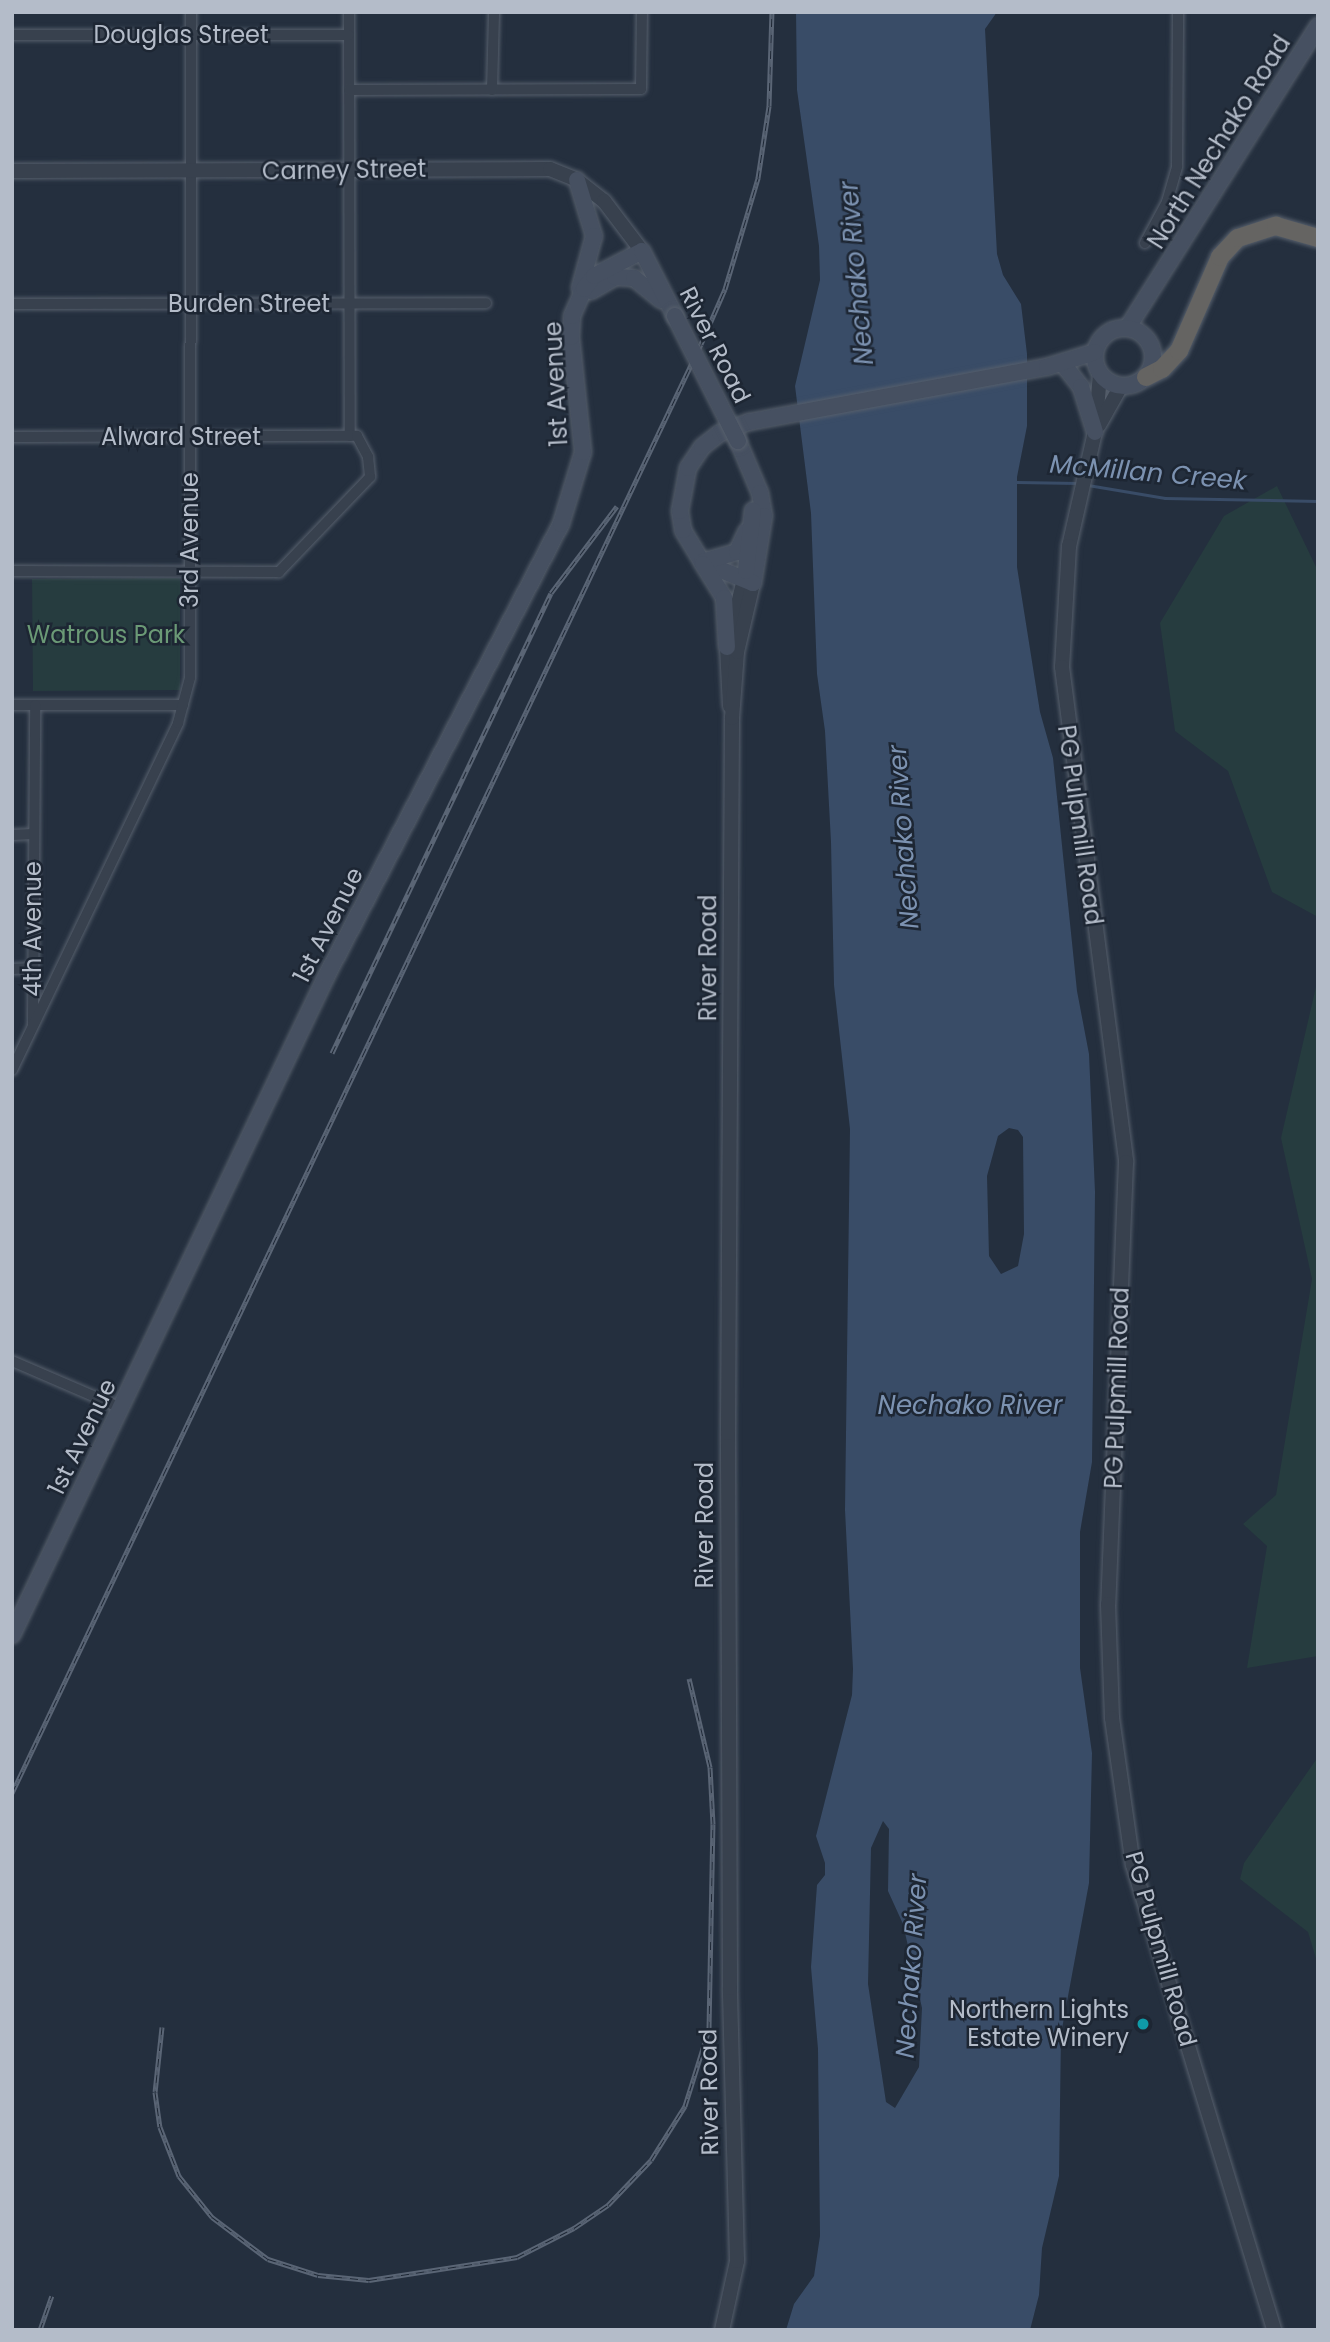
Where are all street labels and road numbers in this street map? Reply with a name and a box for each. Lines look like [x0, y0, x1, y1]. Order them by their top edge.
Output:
street label: Douglas Street [93, 21, 269, 49]
street label: North Nechako Road [1142, 30, 1296, 254]
street label: Carney Street [262, 154, 426, 186]
street label: River Road [673, 282, 757, 408]
street label: Burden Street [168, 290, 330, 318]
street label: 1st Avenue [538, 321, 574, 447]
street label: Alward Street [101, 423, 261, 451]
street label: 3rd Avenue [176, 472, 204, 608]
street label: PG Pulpmill Road [1052, 723, 1108, 927]
street label: 4th Avenue [19, 861, 47, 997]
street label: 1st Avenue [287, 863, 369, 987]
street label: River Road [694, 895, 722, 1021]
street label: PG Pulpmill Road [1099, 1287, 1135, 1489]
street label: 1st Avenue [42, 1374, 122, 1500]
street label: River Road [691, 1462, 719, 1588]
street label: PG Pulpmill Road [1119, 1848, 1203, 2050]
street label: River Road [693, 2028, 725, 2156]

